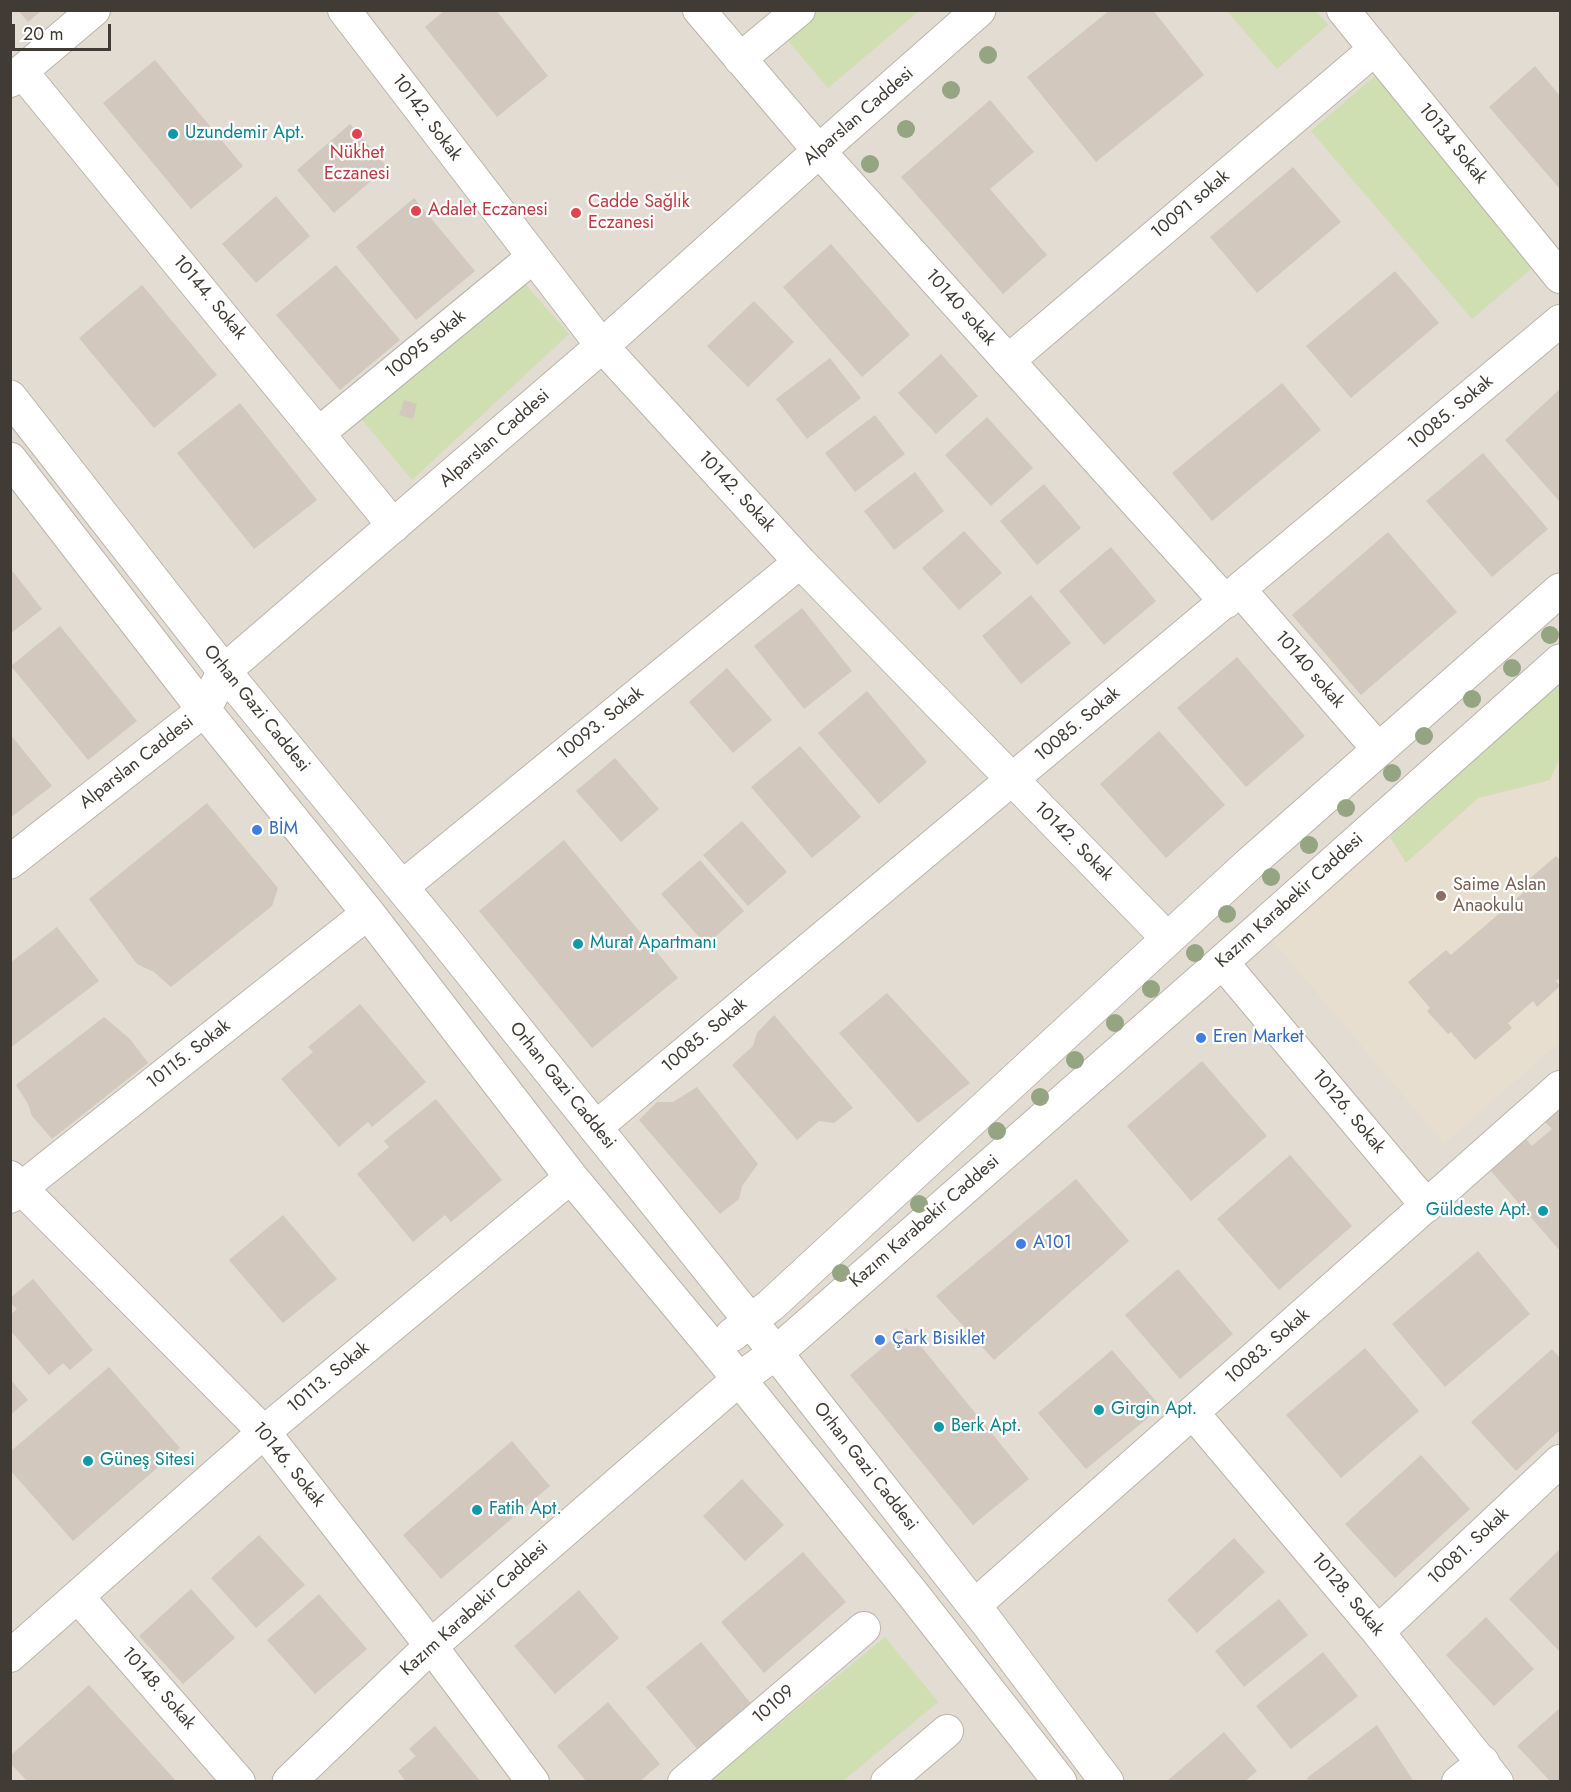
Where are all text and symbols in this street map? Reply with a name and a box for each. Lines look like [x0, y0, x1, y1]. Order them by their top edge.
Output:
scale bar [15, 12, 114, 50]
text: 20 m [23, 21, 63, 47]
street label: Alparslan Caddesi [800, 63, 918, 171]
street label: 10142. Sokak [386, 70, 466, 166]
street label: 10134 Sokak [1413, 100, 1491, 188]
place label: Uzundemir Apt. [185, 123, 305, 145]
marker: Uzundemir Apt. [166, 127, 180, 141]
marker: Nükhet Eczanesi [350, 127, 364, 141]
place label: Nükhet Eczanesi [324, 143, 390, 186]
street label: 10091 sokak [1148, 166, 1234, 244]
place label: Cadde Sağlık Eczanesi [588, 192, 690, 234]
place label: Adalet Eczanesi [428, 200, 548, 222]
marker: Adalet Eczanesi [409, 204, 423, 218]
marker: Cadde Sağlık Eczanesi [569, 206, 583, 220]
street label: 10144. Sokak [168, 252, 250, 344]
street label: 10140 sokak [920, 265, 1000, 351]
street label: 10095 sokak [381, 306, 471, 384]
street label: 10085. Sokak [1404, 371, 1498, 455]
street label: Alparslan Caddesi [436, 385, 554, 493]
street label: 10142. Sokak [693, 447, 779, 537]
street label: 10140 sokak [1270, 627, 1348, 713]
street label: Orhan Gazi Caddesi [198, 641, 314, 777]
street label: 10093. Sokak [554, 683, 648, 765]
street label: 10085. Sokak [1031, 683, 1125, 767]
street label: Alparslan Caddesi [76, 712, 198, 814]
street label: 10142. Sokak [1029, 798, 1117, 886]
place label: BİM [269, 819, 298, 841]
marker: BİM [250, 823, 264, 837]
street label: Kazım Karabekir Caddesi [1212, 829, 1368, 973]
place label: Saime Aslan Anaokulu [1453, 875, 1546, 918]
marker: Saime Aslan Anaokulu [1434, 889, 1448, 903]
place label: Murat Apartmanı [590, 933, 717, 955]
marker: Murat Apartmanı [571, 937, 585, 951]
street label: 10085. Sokak [658, 994, 752, 1078]
street label: 10115. Sokak [143, 1016, 235, 1094]
street label: Orhan Gazi Caddesi [504, 1018, 620, 1154]
place label: Eren Market [1213, 1027, 1304, 1049]
marker: Eren Market [1194, 1031, 1208, 1045]
street label: 10126. Sokak [1307, 1066, 1389, 1158]
street label: Kazım Karabekir Caddesi [846, 1151, 1004, 1293]
place label: Güldeste Apt. [1426, 1200, 1531, 1222]
marker: Güldeste Apt. [1536, 1204, 1550, 1218]
place label: A101 [1033, 1233, 1072, 1255]
marker: A101 [1014, 1237, 1028, 1251]
street label: 10083. Sokak [1222, 1305, 1314, 1389]
place label: Çark Bisiklet [892, 1329, 985, 1351]
marker: Çark Bisiklet [873, 1333, 887, 1347]
street label: 10113. Sokak [284, 1338, 374, 1418]
street label: Orhan Gazi Caddesi [808, 1398, 922, 1536]
place label: Girgin Apt. [1111, 1399, 1197, 1421]
marker: Girgin Apt. [1092, 1403, 1106, 1417]
place label: Berk Apt. [951, 1416, 1022, 1438]
street label: 10146. Sokak [247, 1418, 329, 1512]
marker: Berk Apt. [932, 1420, 946, 1434]
place label: Güneş Sitesi [100, 1450, 195, 1472]
marker: Güneş Sitesi [81, 1454, 95, 1468]
place label: Fatih Apt. [489, 1499, 562, 1521]
marker: Fatih Apt. [470, 1503, 484, 1517]
street label: 10081. Sokak [1424, 1504, 1514, 1590]
street label: Kazım Karabekir Caddesi [397, 1537, 553, 1681]
street label: 10128. Sokak [1306, 1549, 1388, 1641]
street label: 10148. Sokak [116, 1643, 200, 1735]
street label: 10109 [749, 1681, 799, 1729]

